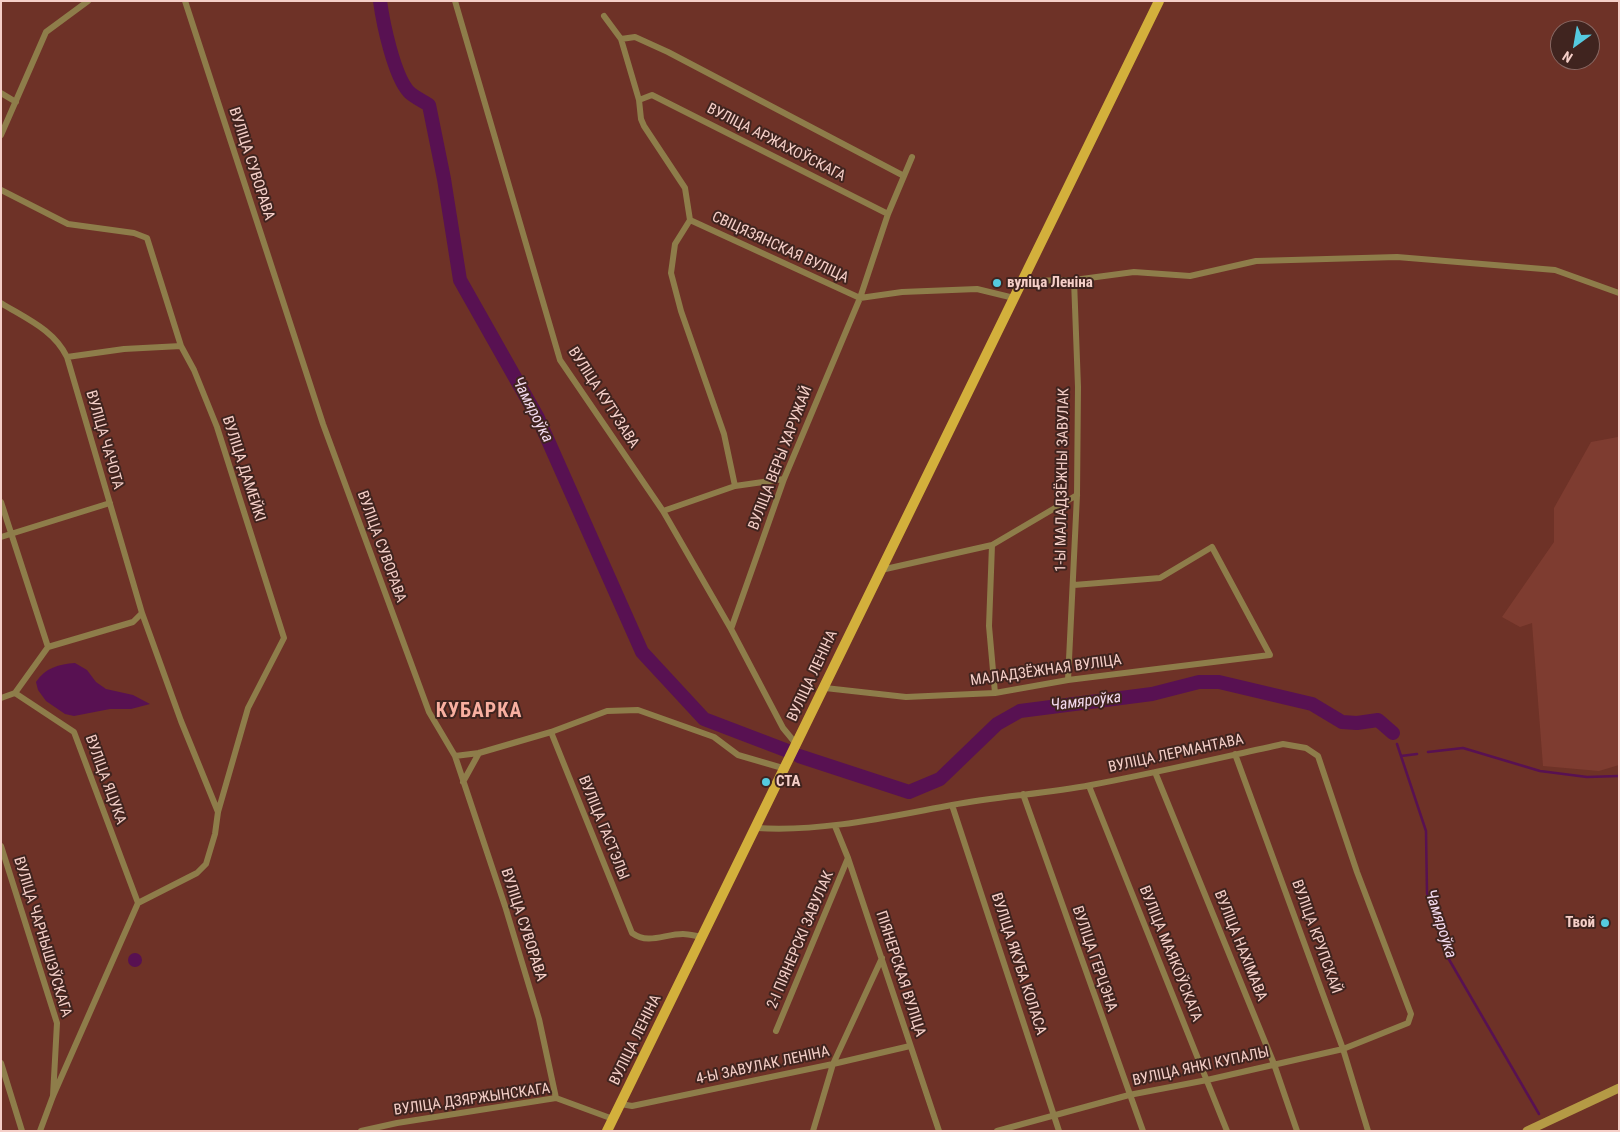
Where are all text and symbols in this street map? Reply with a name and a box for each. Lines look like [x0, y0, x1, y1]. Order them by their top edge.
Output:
north arrow [1550, 20, 1600, 70]
text: N [1560, 48, 1575, 66]
street label: ВУЛІЦА АРЖАХОЎСКАГА [704, 100, 848, 186]
street label: ВУЛІЦА СУВОРАВА [224, 105, 278, 223]
street label: СВІЦЯЗЯНСКАЯ ВУЛІЦА [709, 208, 851, 288]
place label: вуліца Леніна [1007, 274, 1093, 292]
marker: вуліца Леніна [991, 277, 1003, 289]
street label: ВУЛІЦА КУТУЗАВА [564, 344, 642, 452]
water label: Чамяроўка [507, 374, 557, 446]
street label: ВУЛІЦА ВЕРЫ ХАРУЖАЙ [745, 383, 817, 533]
street label: 1-Ы МАЛАДЗЁЖНЫ ЗАВУЛАК [1052, 388, 1074, 572]
street label: ВУЛІЦА ЧАЧОТА [81, 389, 127, 491]
street label: ВУЛІЦА ДАМЕЙКІ [218, 414, 268, 524]
street label: ВУЛІЦА СУВОРАВА [352, 489, 410, 605]
street label: ВУЛІЦА ЛЕНІНА [784, 628, 842, 724]
street label: МАЛАДЗЁЖНАЯ ВУЛІЦА [969, 651, 1123, 691]
water label: Чамяроўка [1050, 688, 1122, 716]
district label: КУБАРКА [435, 700, 523, 724]
street label: ВУЛІЦА ЛЕРМАНТАВА [1107, 731, 1245, 777]
street label: ВУЛІЦА ЯЦУКА [80, 733, 130, 827]
street label: ВУЛІЦА ГАСТЭЛЫ [574, 773, 632, 883]
place label: СТА [776, 773, 801, 791]
marker: СТА [760, 776, 772, 788]
street label: ВУЛІЦА ЧАРНЫШЭЎСКАГА [9, 855, 75, 1019]
street label: ВУЛІЦА СУВОРАВА [496, 866, 550, 984]
street label: 2-І ПІЯНЕРСКІ ЗАВУЛАК [764, 868, 838, 1012]
street label: ВУЛІЦА КРУПСКАЙ [1287, 878, 1345, 996]
street label: ВУЛІЦА МАЯКОЎСКАГА [1135, 884, 1205, 1024]
water label: Чамяроўка [1420, 887, 1460, 961]
street label: ВУЛІЦА НАХІМАВА [1210, 888, 1270, 1004]
street label: ВУЛІЦА ЯКУБА КОЛАСА [987, 891, 1049, 1037]
street label: ВУЛІЦА ГЕРЦЭНА [1068, 904, 1120, 1014]
street label: ПІЯНЕРСКАЯ ВУЛІЦА [871, 909, 929, 1039]
place label: Твой [1565, 914, 1595, 932]
marker: Твой [1599, 917, 1611, 929]
street label: ВУЛІЦА ЛЕНІНА [606, 992, 666, 1088]
street label: 4-Ы ЗАВУЛАК ЛЕНІНА [695, 1043, 831, 1089]
street label: ВУЛІЦА ЯНКІ КУПАЛЫ [1131, 1044, 1271, 1090]
street label: ВУЛІЦА ДЗЯРЖЫНСКАГА [393, 1080, 551, 1120]

